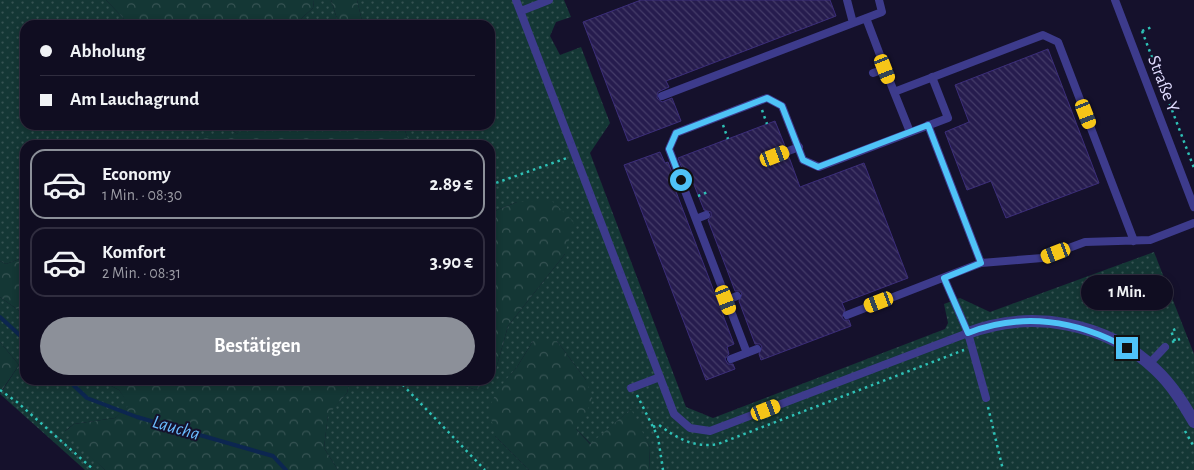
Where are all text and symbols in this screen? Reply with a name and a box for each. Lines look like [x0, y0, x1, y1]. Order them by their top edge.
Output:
text: Abholung [70, 42, 145, 61]
car [872, 52, 897, 86]
street label: Straße Y [1144, 53, 1182, 115]
text: Am Lauchagrund [70, 90, 199, 109]
car [1073, 97, 1098, 131]
car [758, 144, 791, 168]
icon: car [42, 162, 87, 207]
text: Economy [102, 165, 171, 184]
route start [670, 169, 692, 191]
text: 2.89 € [429, 175, 473, 194]
text: 1 Min. · 08:30 [102, 187, 182, 203]
icon: car [42, 240, 87, 285]
car [1039, 241, 1072, 265]
text: Komfort [102, 243, 166, 262]
text: 3.90 € [430, 253, 473, 272]
text: 2 Min. · 08:31 [102, 265, 181, 281]
callout: 1 Min. [1081, 276, 1173, 310]
car [713, 283, 738, 317]
text: 1 Min. [1108, 284, 1146, 300]
car [862, 290, 895, 314]
button: Bestätigen [40, 317, 475, 375]
route end [1116, 337, 1138, 359]
car [749, 398, 782, 422]
water label: Laucha [150, 412, 202, 444]

